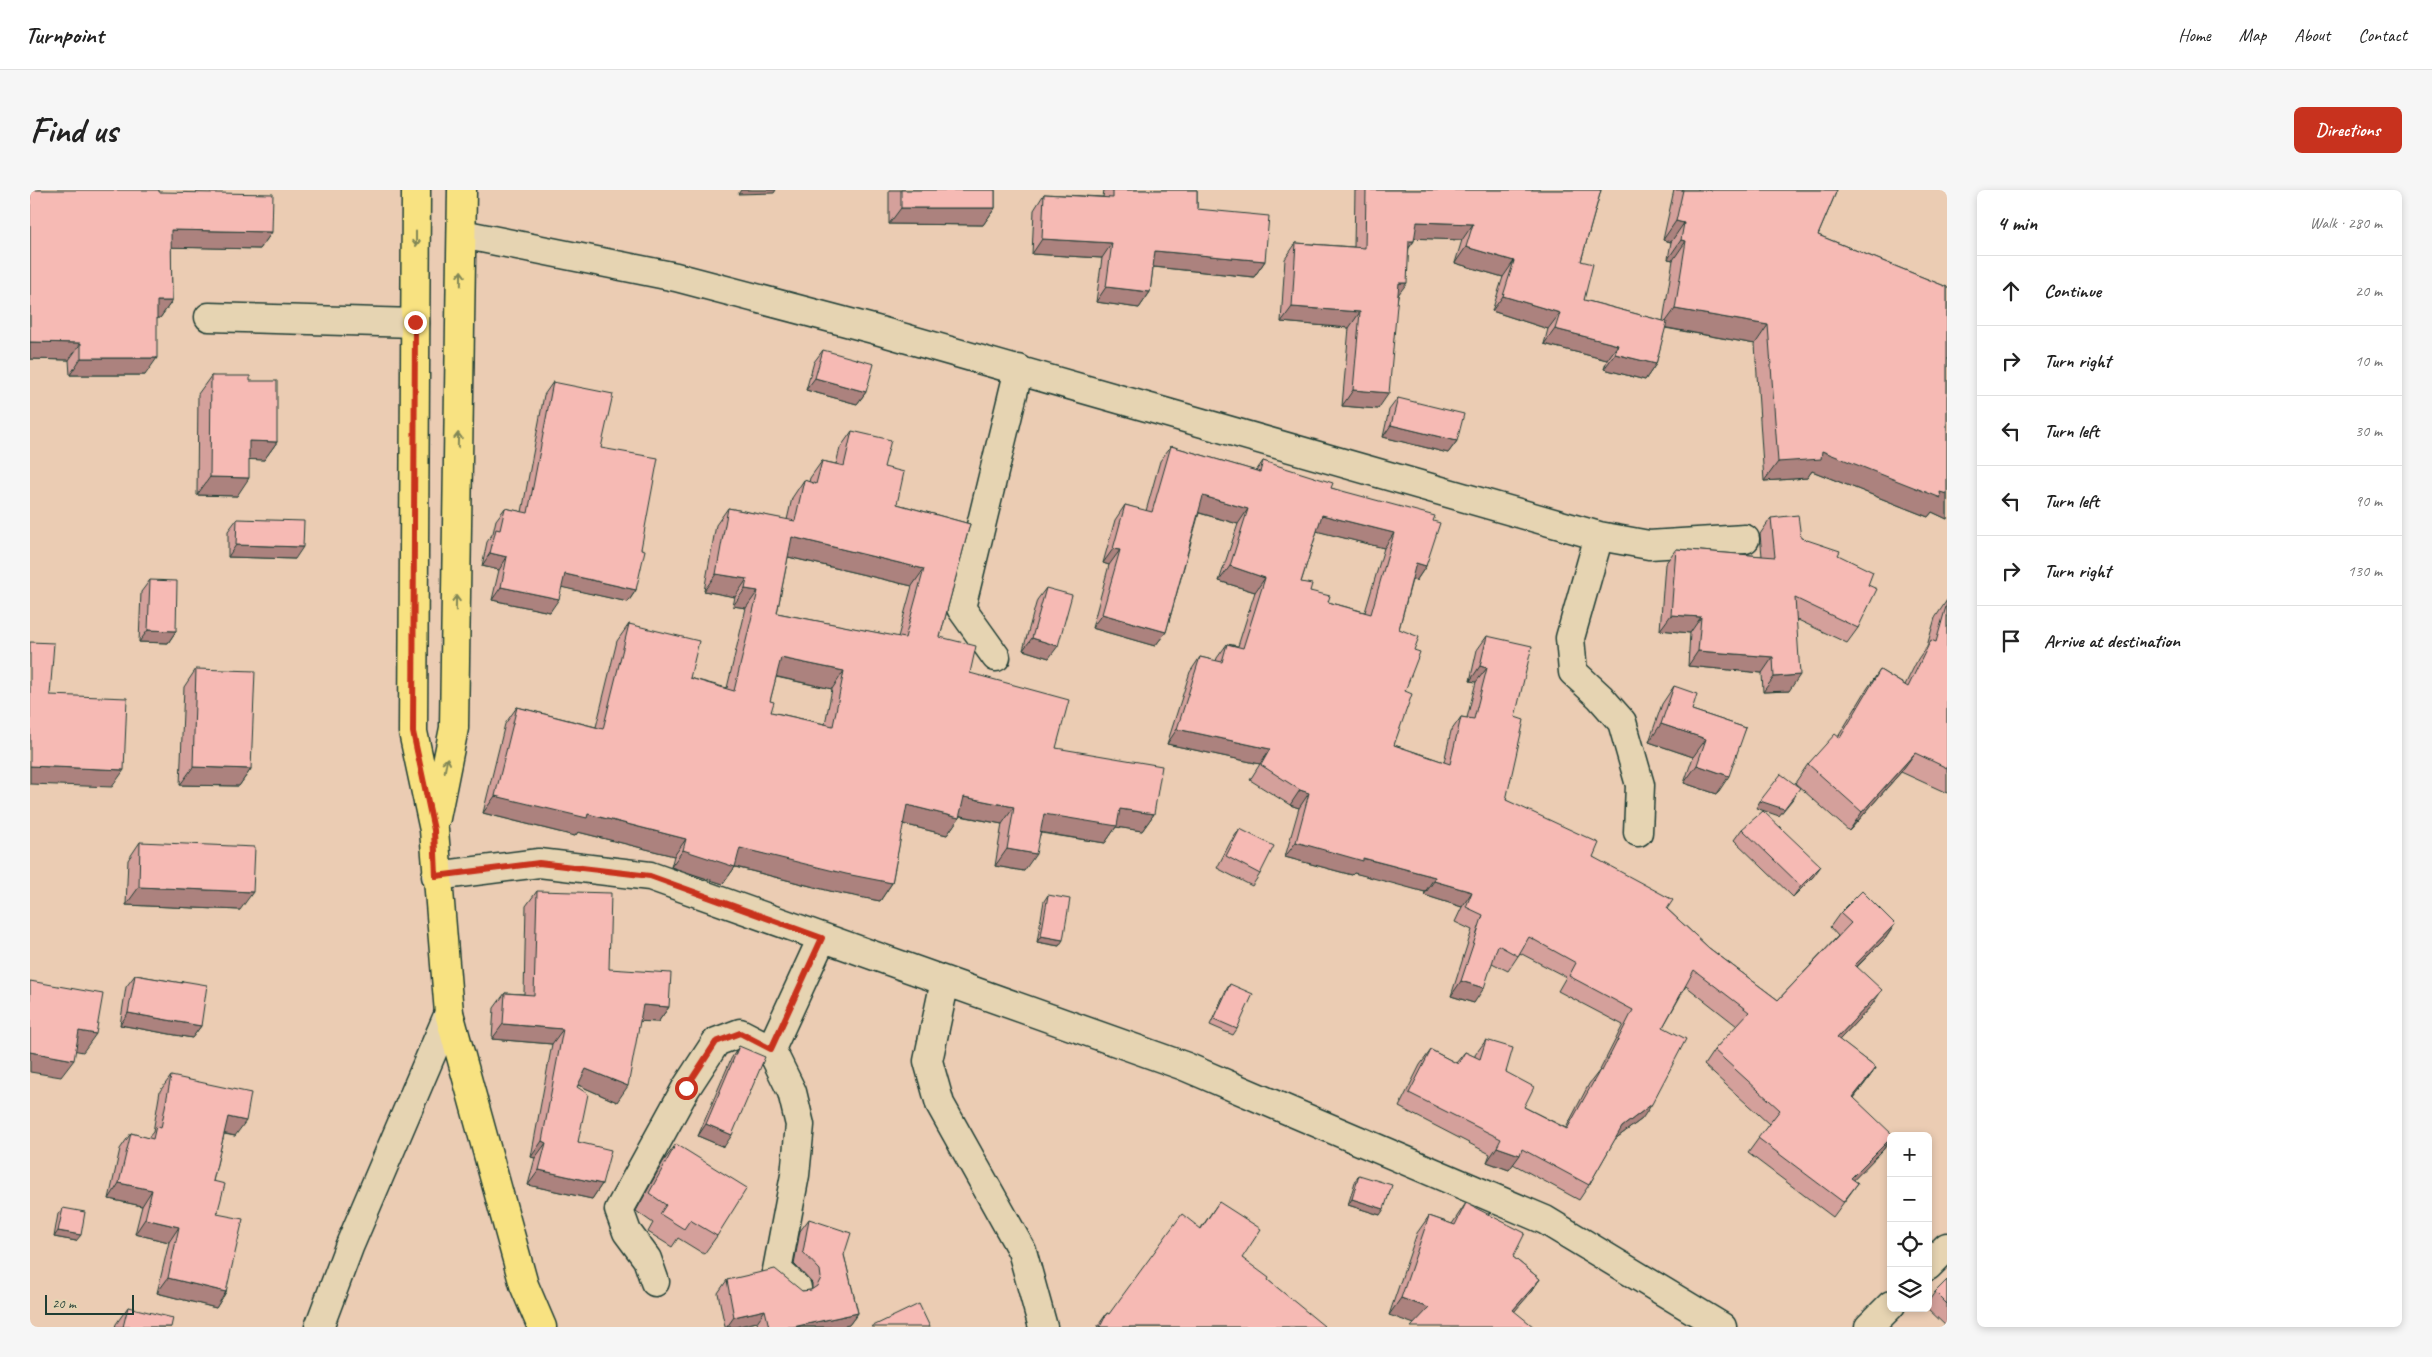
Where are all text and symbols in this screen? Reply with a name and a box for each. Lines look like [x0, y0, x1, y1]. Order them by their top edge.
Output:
text: Turnpoint [25, 20, 104, 50]
text: Home [2178, 24, 2211, 46]
text: Map [2239, 24, 2266, 46]
text: About [2294, 24, 2330, 46]
text: Contact [2358, 24, 2407, 46]
button: Directions [2294, 107, 2402, 153]
text: Find us [30, 108, 117, 153]
text: 4 min [1997, 210, 2037, 236]
text: Walk · 280 m [2310, 213, 2382, 233]
one-way arrow [411, 230, 420, 246]
one-way arrow [456, 270, 466, 286]
icon: ahead [1997, 277, 2025, 305]
text: Continue [2044, 279, 2101, 303]
text: 20 m [2355, 281, 2382, 301]
route end [404, 311, 427, 334]
icon: right [1997, 347, 2025, 375]
text: Turn right [2044, 349, 2111, 373]
text: 10 m [2355, 351, 2382, 371]
icon: left [1997, 417, 2025, 445]
text: Turn left [2044, 419, 2099, 443]
text: 30 m [2355, 421, 2382, 441]
one-way arrow [453, 433, 463, 449]
icon: left [1997, 487, 2025, 515]
text: Turn left [2044, 489, 2099, 513]
text: 90 m [2355, 491, 2382, 511]
icon: right [1997, 557, 2025, 585]
text: Turn right [2044, 559, 2111, 583]
text: 130 m [2348, 561, 2382, 581]
one-way arrow [451, 595, 461, 612]
icon: arrive [1997, 627, 2025, 655]
text: Arrive at destination [2044, 629, 2180, 653]
one-way arrow [442, 757, 452, 773]
route start [675, 1077, 698, 1100]
map controls [1887, 1132, 1932, 1312]
button: + [1887, 1132, 1932, 1177]
button: − [1887, 1177, 1932, 1222]
button: locate [1887, 1222, 1932, 1267]
button: layers [1887, 1267, 1932, 1312]
scale bar [45, 1292, 134, 1315]
text: 20 m [52, 1295, 76, 1312]

